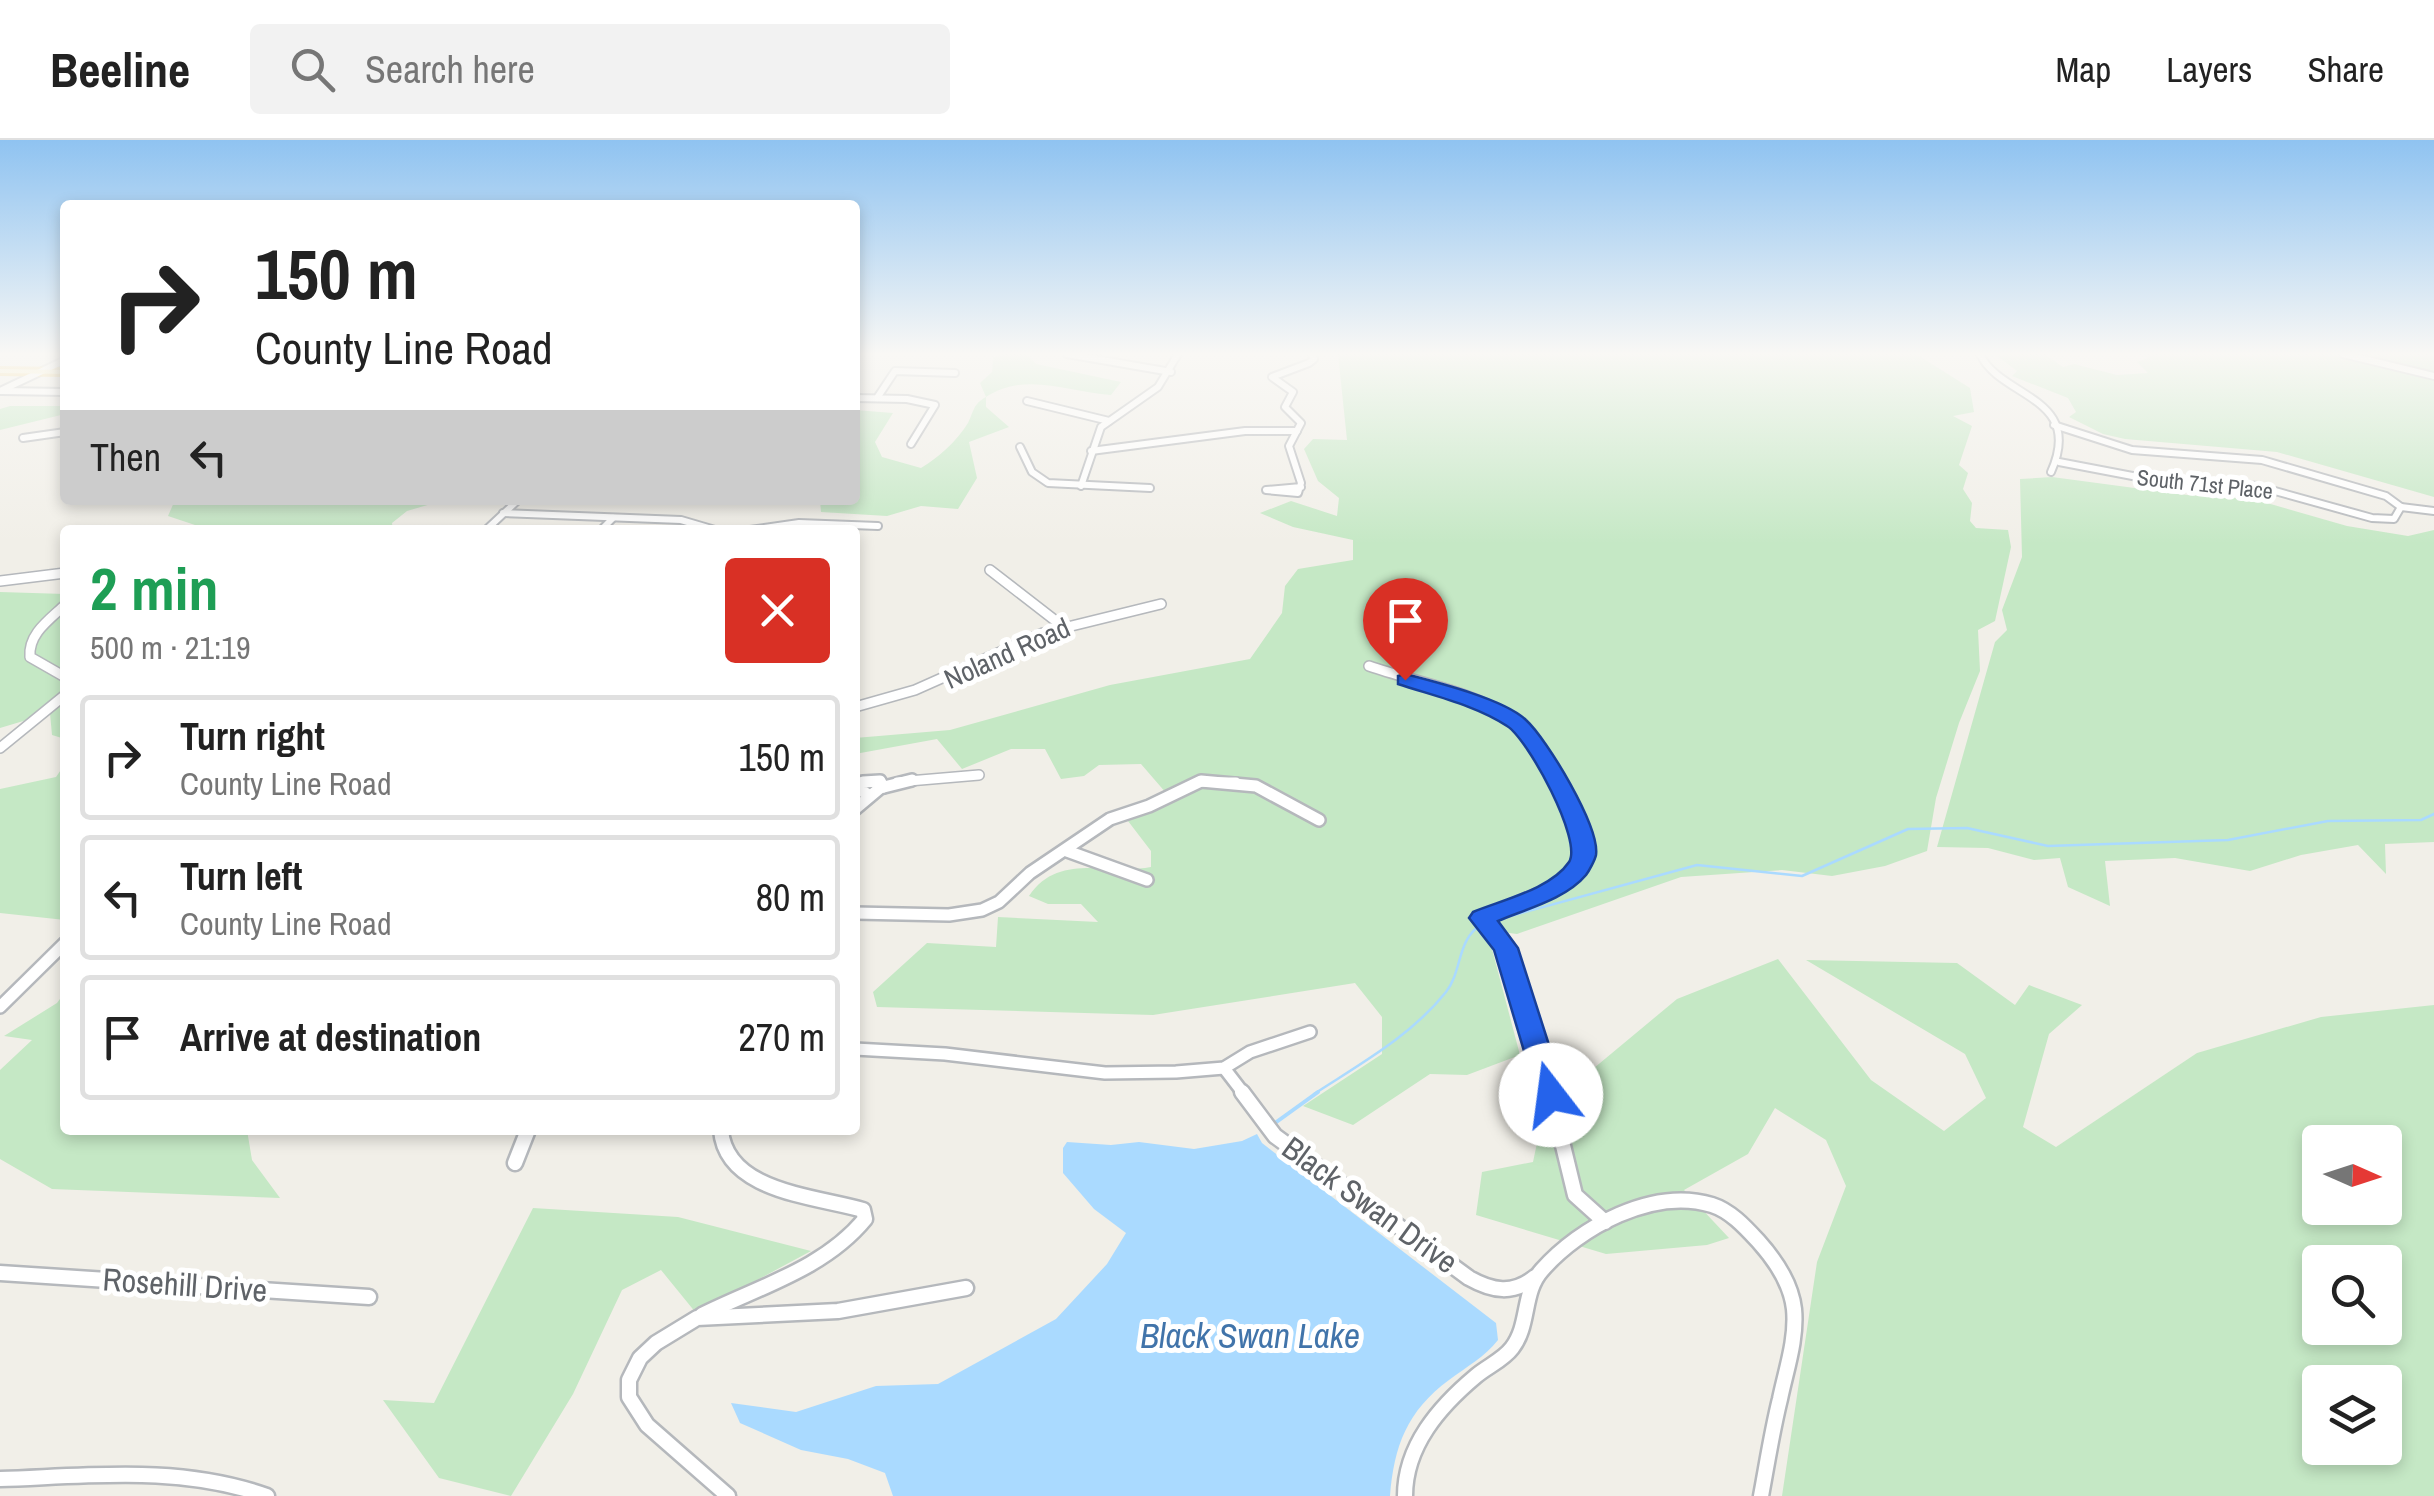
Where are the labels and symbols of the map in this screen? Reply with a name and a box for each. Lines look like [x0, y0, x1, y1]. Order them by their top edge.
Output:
street label: South 71st Place [2136, 462, 2274, 506]
pin [1363, 578, 1448, 681]
street label: Noland Road [938, 608, 1076, 698]
position arrow [1499, 1043, 1603, 1147]
north arrow [2302, 1125, 2402, 1225]
street label: Black Swan Drive [1274, 1126, 1467, 1283]
street label: Rosehill Drive [101, 1257, 269, 1312]
water label: Black Swan Lake [1140, 1312, 1360, 1359]

